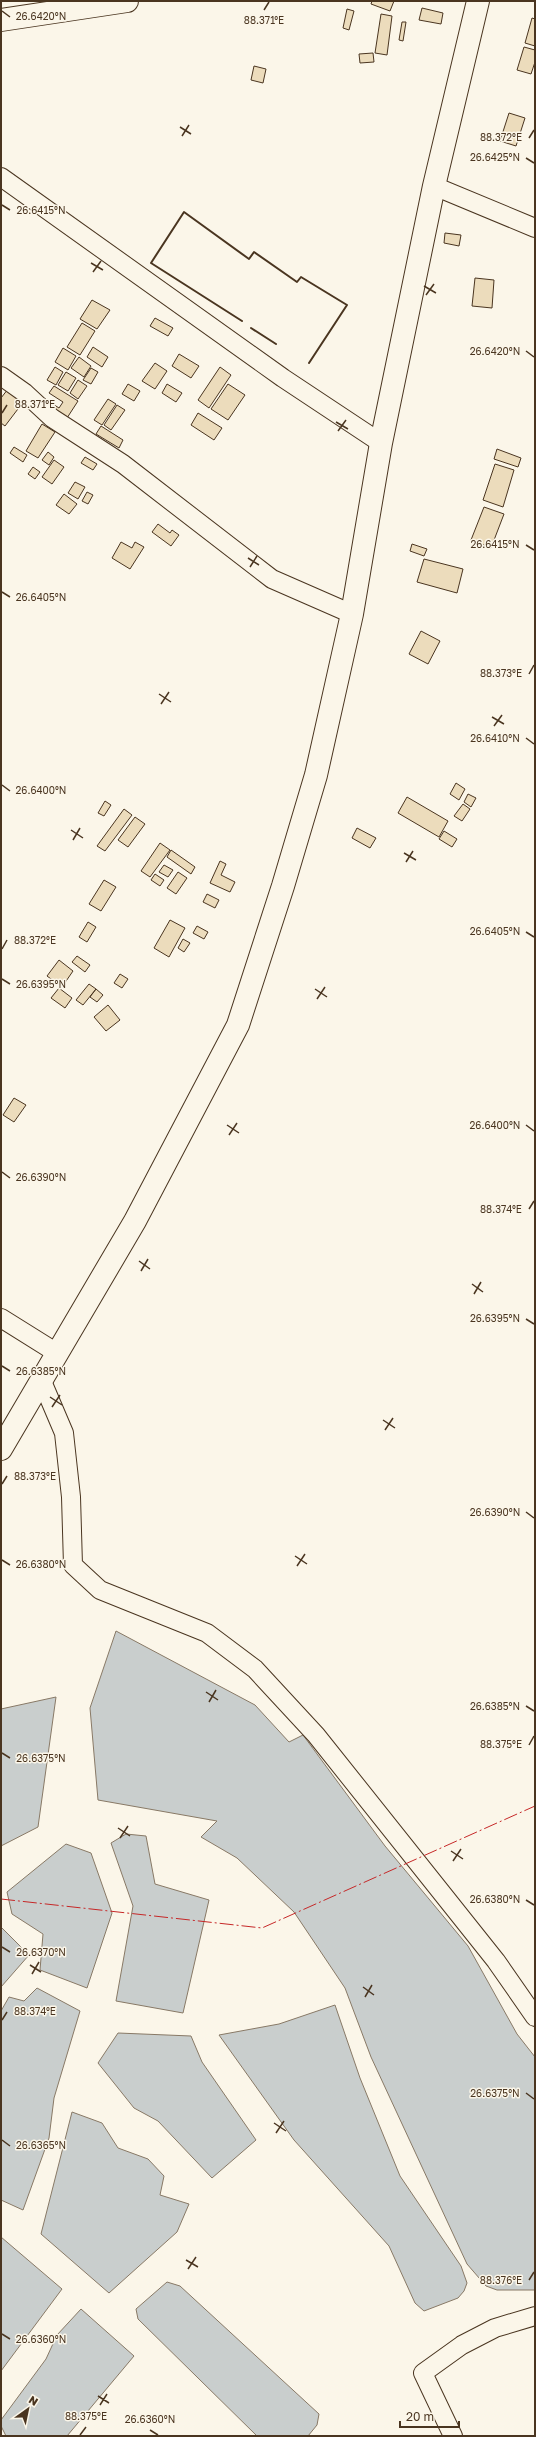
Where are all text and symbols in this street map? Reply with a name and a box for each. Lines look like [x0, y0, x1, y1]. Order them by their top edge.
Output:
text: 26.6420°N [16, 10, 66, 22]
text: 88.371°E [244, 14, 284, 26]
text: 88.372°E [480, 131, 522, 143]
text: 26.6425°N [470, 151, 520, 163]
text: 26.6415°N [16, 204, 66, 216]
text: 26.6420°N [470, 345, 520, 357]
text: 88.371°E [15, 398, 55, 410]
text: 26.6415°N [470, 538, 520, 550]
text: 26.6405°N [16, 591, 66, 603]
text: 88.373°E [480, 667, 522, 679]
text: 26.6410°N [470, 732, 520, 744]
text: 26.6400°N [16, 784, 66, 796]
text: 26.6405°N [470, 925, 520, 937]
text: 88.372°E [14, 934, 56, 946]
text: 26.6395°N [16, 978, 66, 990]
text: 26.6400°N [470, 1119, 520, 1131]
text: 26.6390°N [16, 1171, 66, 1183]
text: 88.374°E [480, 1203, 522, 1215]
text: 26.6395°N [470, 1312, 520, 1324]
text: 26.6385°N [16, 1365, 66, 1377]
text: 88.373°E [14, 1470, 56, 1482]
text: 26.6390°N [470, 1506, 520, 1518]
text: 26.6380°N [16, 1558, 66, 1570]
text: 26.6385°N [470, 1700, 520, 1712]
text: 88.375°E [480, 1738, 522, 1750]
text: 26.6375°N [16, 1752, 66, 1764]
text: 26.6380°N [470, 1893, 520, 1905]
text: 26.6370°N [16, 1946, 66, 1958]
text: 88.374°E [14, 2005, 56, 2017]
text: 26.6375°N [470, 2087, 520, 2099]
text: 26.6365°N [16, 2139, 66, 2151]
text: 88.376°E [480, 2274, 522, 2286]
text: 26.6360°N [16, 2333, 66, 2345]
north arrow [8, 2389, 48, 2429]
text: N [27, 2392, 41, 2408]
scale bar [400, 2403, 459, 2429]
text: 20 m [406, 2409, 434, 2424]
text: 88.375°E [65, 2410, 107, 2422]
text: 26.6360°N [125, 2413, 175, 2425]

